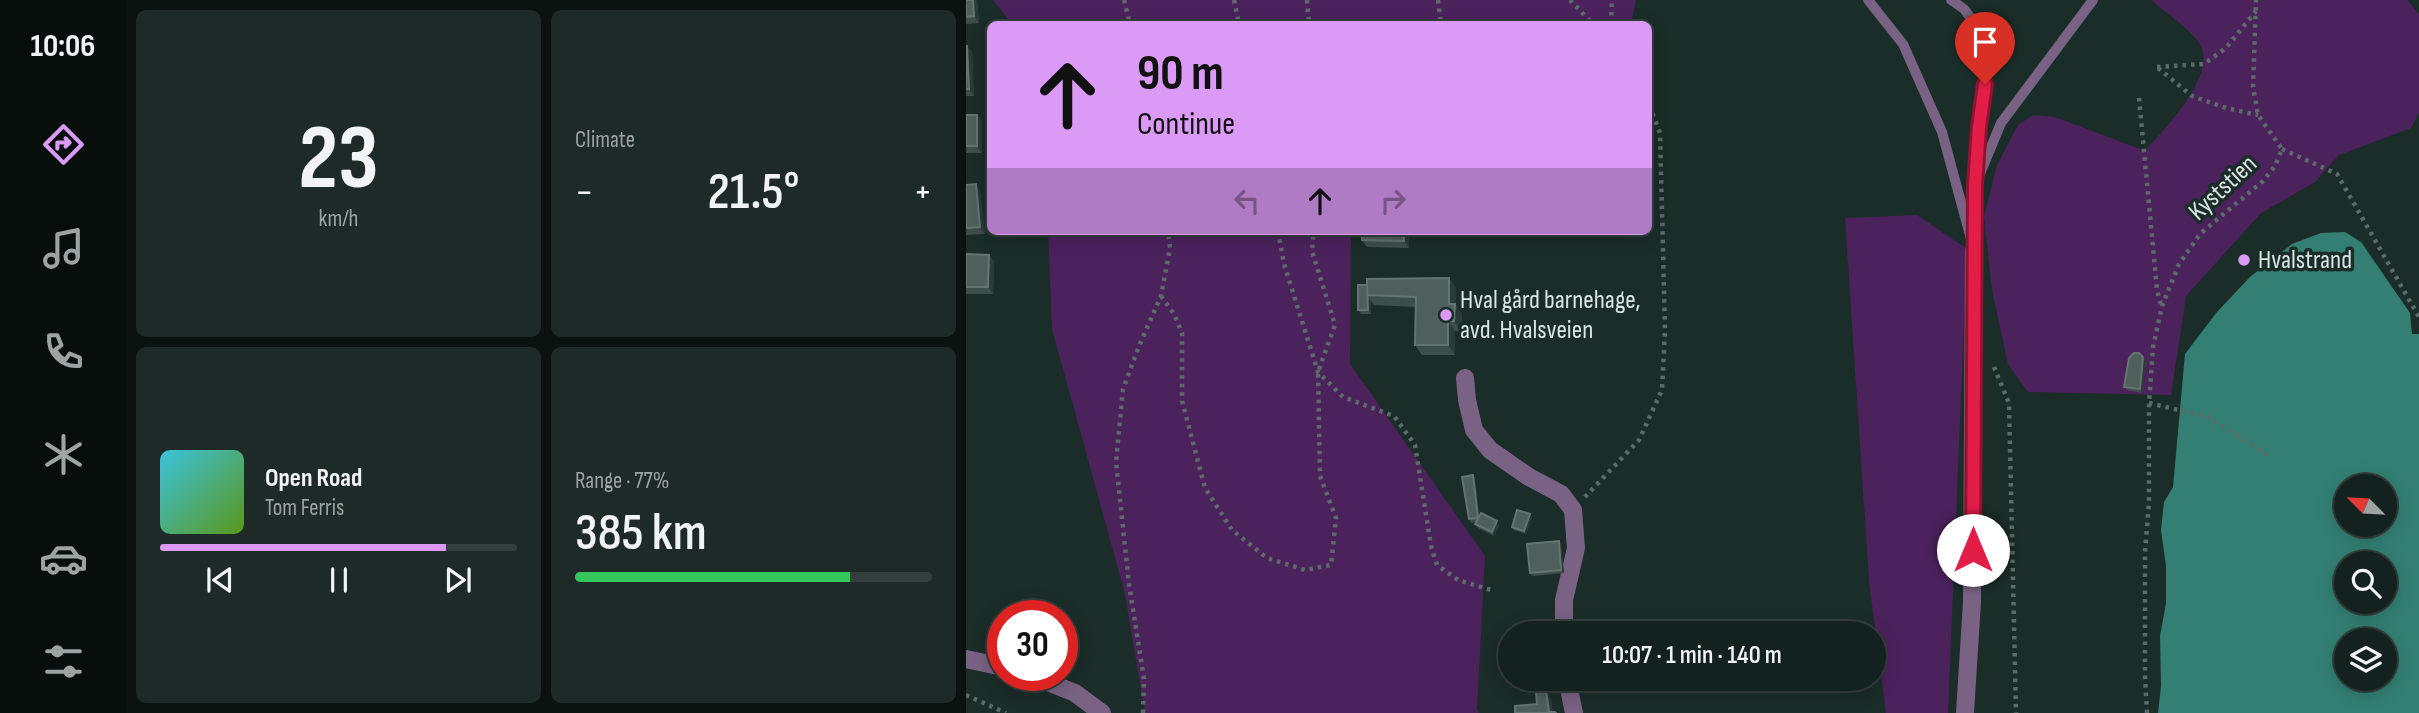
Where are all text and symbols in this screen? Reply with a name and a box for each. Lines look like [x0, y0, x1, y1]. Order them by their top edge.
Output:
pin [1955, 12.0, 2015, 84]
icon: arrive [1966, 23, 2004, 61]
text: 10:06 [31, 27, 95, 66]
text: 90 m [1137, 45, 1224, 104]
icon: ahead [1022, 49, 1113, 140]
text: 23 [298, 105, 379, 214]
text: Continue [1137, 105, 1235, 144]
icon: directions [39, 120, 88, 169]
text: Climate [575, 126, 635, 154]
street label: Kyststien [2182, 149, 2264, 227]
text: 21.5° [708, 161, 799, 224]
text: − [575, 170, 594, 215]
text: + [913, 170, 932, 215]
icon: left [1228, 182, 1266, 220]
icon: ahead [1301, 182, 1339, 220]
icon: right [1374, 182, 1412, 220]
text: km/h [319, 205, 358, 233]
icon: music [39, 224, 88, 273]
place label: Hvalstrand [2258, 245, 2352, 276]
marker: Hvalstrand [2236, 252, 2252, 268]
place label: Hval gård barnehage, avd. Hvalsveien [1460, 285, 1641, 346]
marker: Hval gård barnehage, avd. Hvalsveien [1438, 307, 1454, 323]
icon: phone [39, 327, 88, 376]
icon: climate [39, 430, 88, 479]
text: Open Road [265, 463, 362, 494]
text: Range · 77% [575, 467, 669, 495]
north arrow [2334, 474, 2398, 537]
map controls [2334, 474, 2397, 691]
text: Tom Ferris [265, 494, 344, 522]
text: 385 km [575, 502, 707, 565]
position arrow [1936, 513, 2010, 587]
icon: car [39, 534, 88, 583]
button: search [2334, 551, 2397, 614]
icon: previous [201, 561, 239, 599]
icon: pause [320, 561, 358, 599]
icon: next [439, 561, 477, 599]
speed limit sign: 30 [987, 600, 1078, 691]
button: layers [2334, 628, 2397, 691]
icon: filters [39, 637, 88, 686]
text: 10:07 · 1 min · 140 m [1602, 640, 1782, 671]

